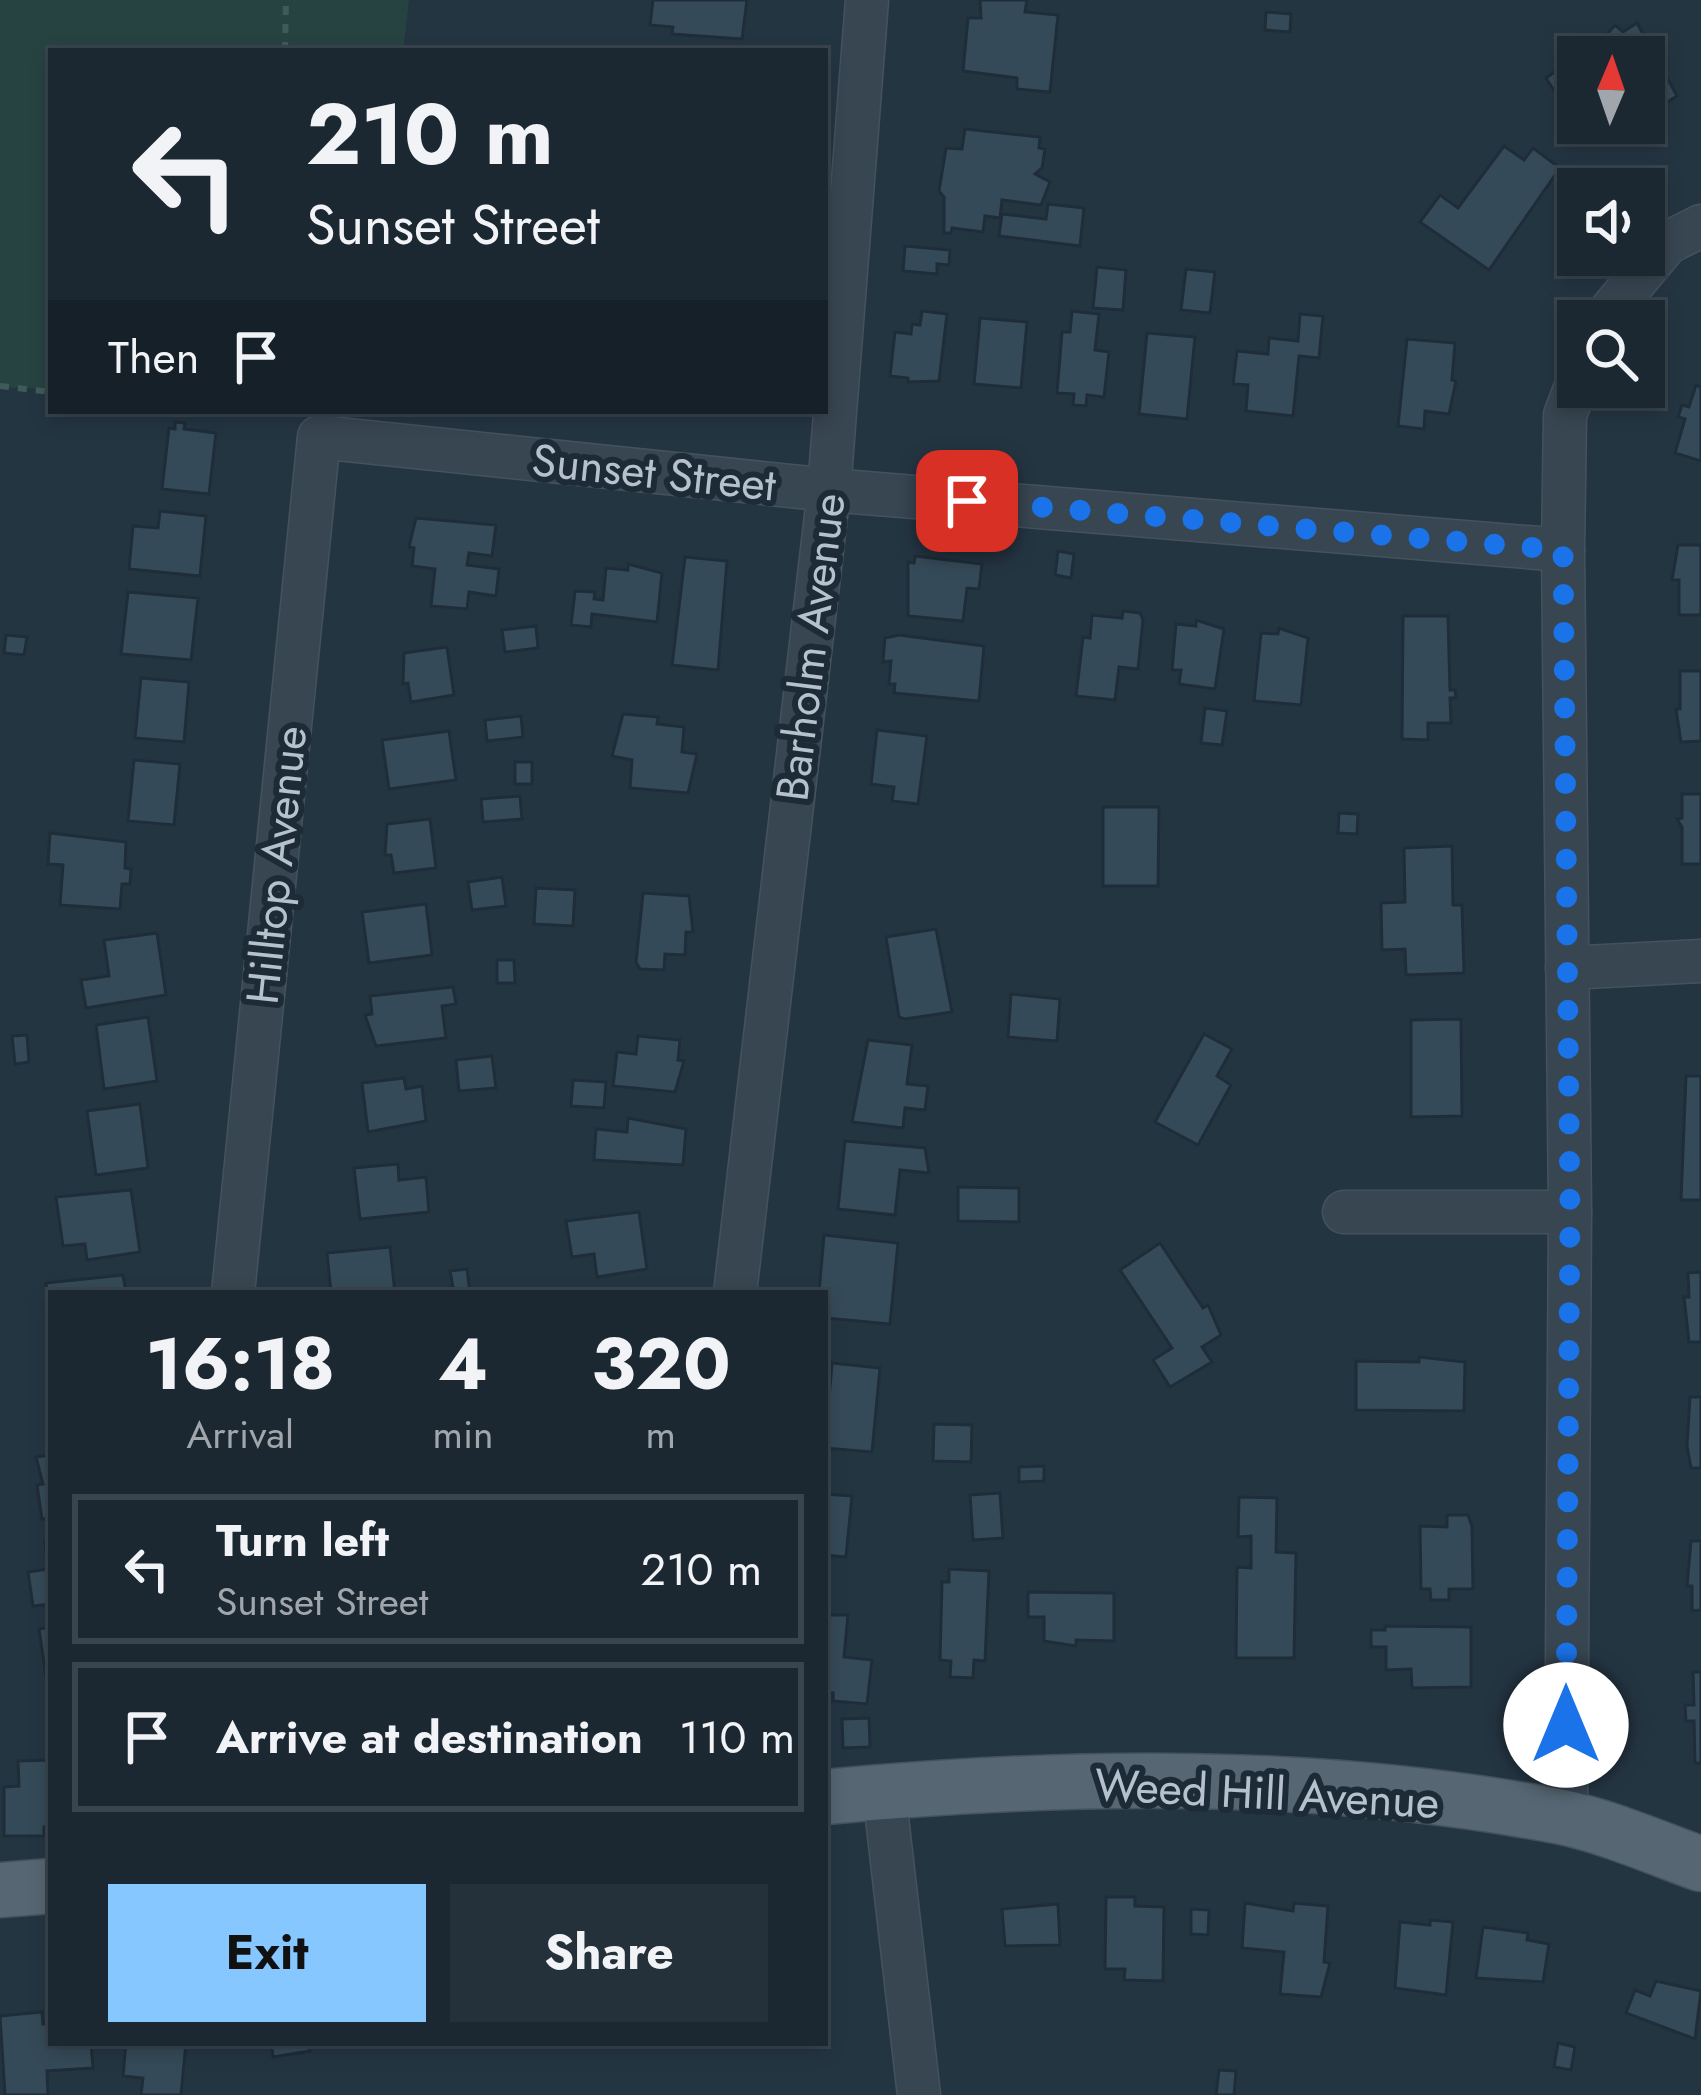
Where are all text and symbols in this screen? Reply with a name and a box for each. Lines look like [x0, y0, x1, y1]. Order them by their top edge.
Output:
north arrow [1557, 36, 1665, 144]
map controls [1557, 36, 1665, 408]
text: 210 m [306, 74, 554, 196]
icon: left [108, 96, 264, 252]
button: sound [1557, 168, 1665, 276]
text: Sunset Street [306, 186, 600, 264]
button: search [1557, 300, 1665, 408]
icon: arrive [223, 324, 289, 390]
text: Then [108, 325, 199, 390]
street label: Sunset Street [529, 427, 779, 518]
pin [916, 450, 1018, 552]
icon: arrive [934, 468, 1000, 534]
street label: Barholm Avenue [759, 489, 862, 805]
street label: Hilltop Avenue [230, 723, 323, 1007]
text: 16:18 [145, 1312, 335, 1416]
text: 4 [438, 1312, 488, 1416]
text: 320 [591, 1312, 731, 1416]
text: Arrival [187, 1406, 294, 1463]
text: min [433, 1406, 494, 1463]
text: m [646, 1406, 676, 1463]
text: Turn left [216, 1508, 389, 1573]
icon: left [114, 1536, 180, 1602]
text: 210 m [641, 1537, 762, 1602]
text: Sunset Street [216, 1573, 428, 1630]
position arrow [1503, 1662, 1629, 1788]
icon: arrive [114, 1704, 180, 1770]
text: Arrive at destination [216, 1705, 643, 1770]
text: 110 m [679, 1705, 795, 1770]
street label: Weed Hill Avenue [1093, 1752, 1441, 1835]
button: Exit [108, 1884, 426, 2022]
button: Share [450, 1884, 768, 2022]

